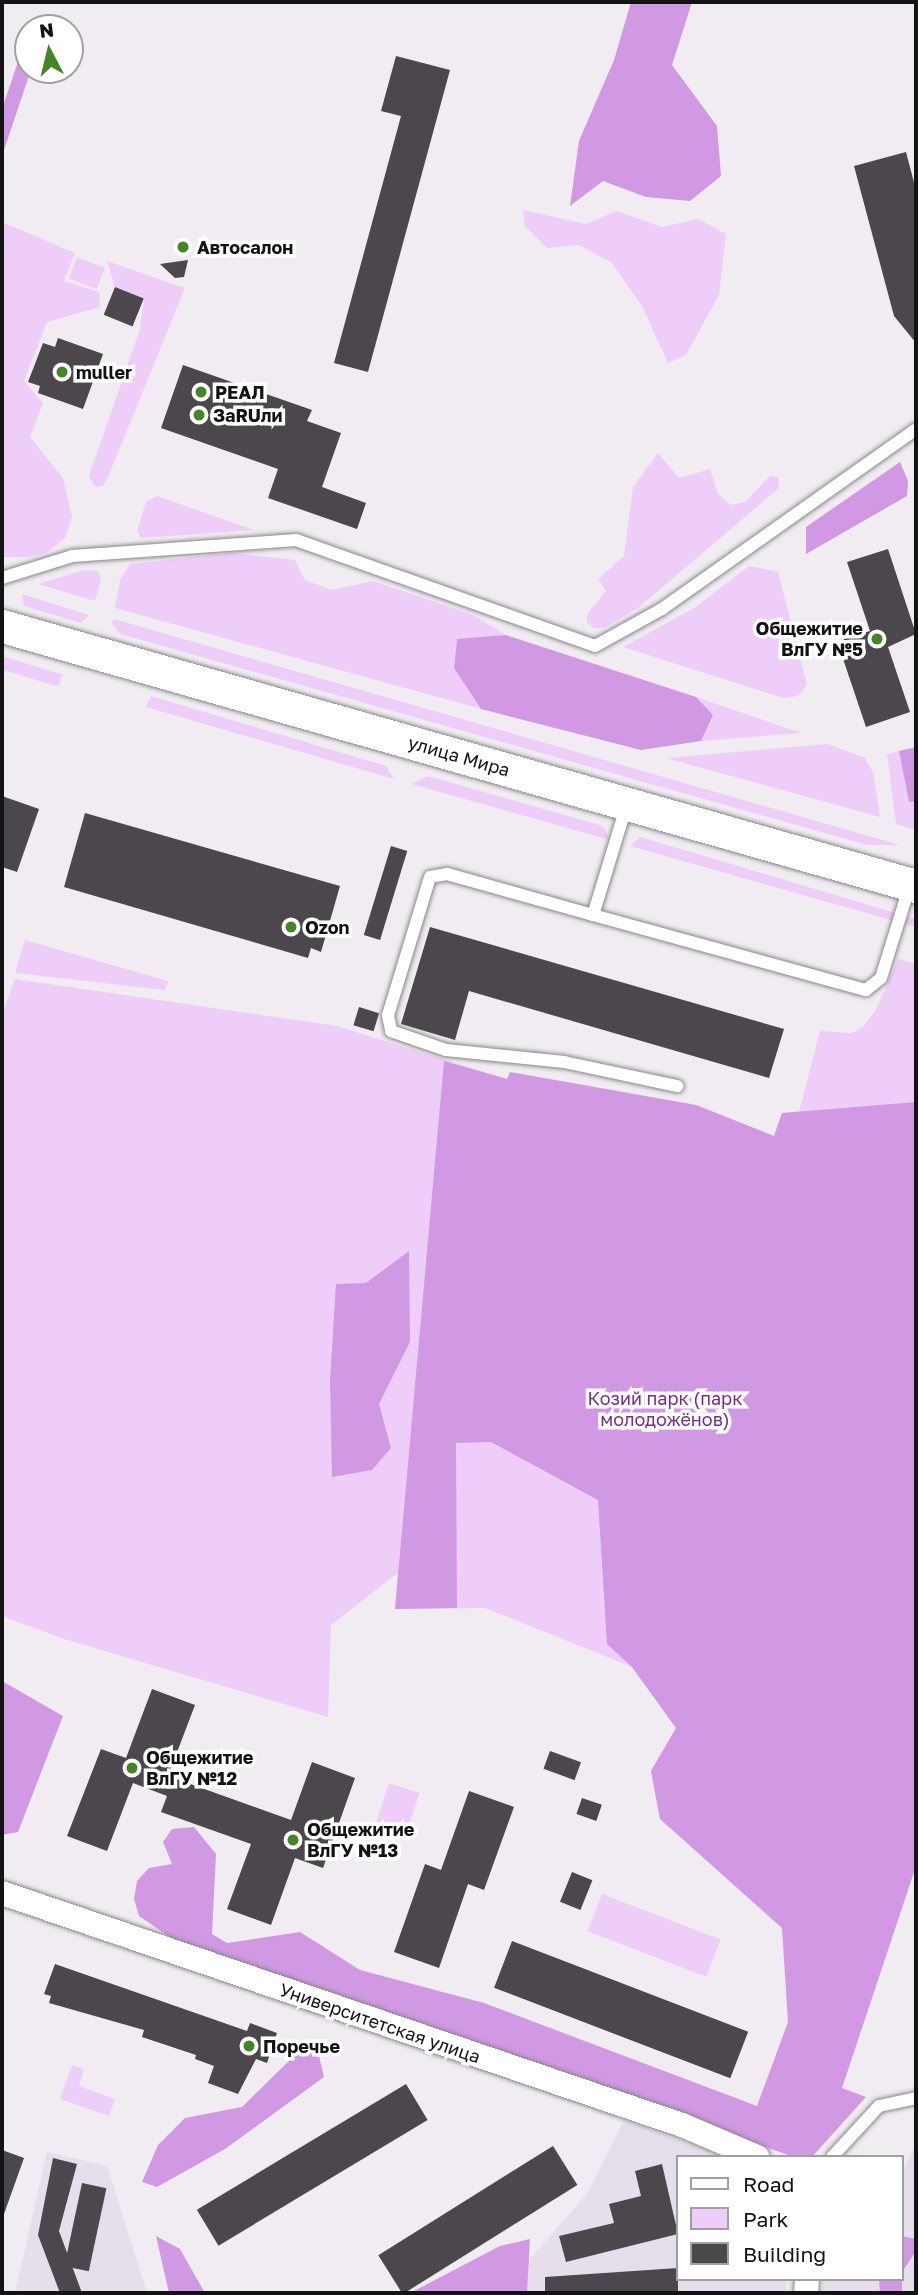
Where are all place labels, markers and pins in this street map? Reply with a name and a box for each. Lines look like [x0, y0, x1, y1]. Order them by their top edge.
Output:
place label: Автосалон [197, 236, 293, 258]
marker: Автосалон [175, 239, 191, 255]
place label: muller [76, 361, 132, 383]
marker: muller [54, 364, 70, 380]
place label: РЕАЛ [215, 381, 265, 403]
marker: РЕАЛ [193, 384, 209, 400]
place label: ЗаRUли [213, 404, 283, 426]
marker: ЗаRUли [191, 407, 207, 423]
place label: Общежитие ВлГУ №5 [756, 618, 863, 660]
marker: Общежитие ВлГУ №5 [869, 631, 885, 647]
place label: Ozon [305, 916, 349, 938]
marker: Ozon [283, 919, 299, 935]
place label: Общежитие ВлГУ №12 [146, 1747, 253, 1790]
marker: Общежитие ВлГУ №12 [124, 1760, 140, 1776]
place label: Общежитие ВлГУ №13 [307, 1819, 414, 1862]
marker: Общежитие ВлГУ №13 [285, 1832, 301, 1848]
place label: Поречье [263, 2035, 340, 2057]
marker: Поречье [241, 2038, 257, 2054]

